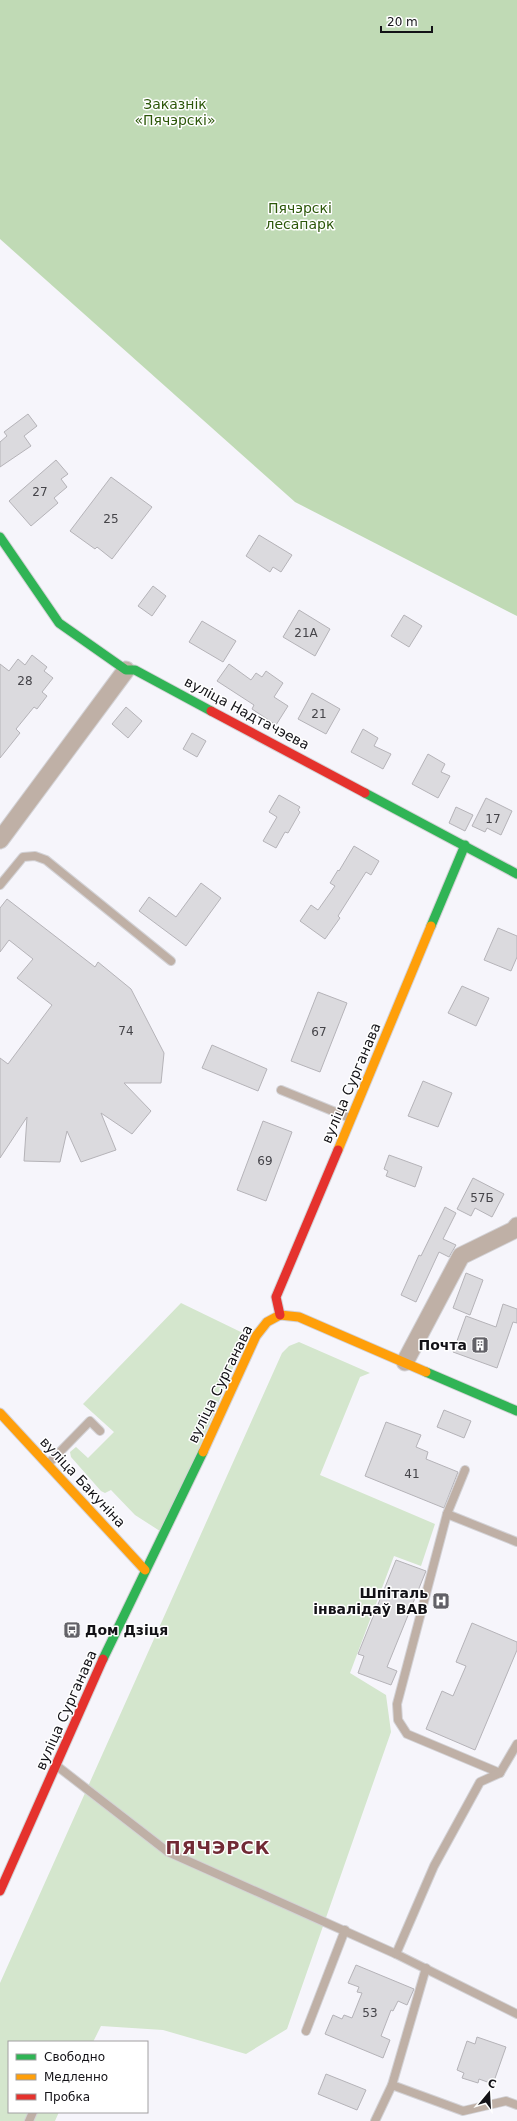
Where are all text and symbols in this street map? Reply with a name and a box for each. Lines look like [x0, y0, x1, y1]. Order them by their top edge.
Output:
scale bar [381, 8, 432, 34]
text: 20 m [387, 15, 418, 29]
park label: Заказнік «Пячэрскі» [135, 96, 215, 128]
park label: Пячэрскі лесапарк [266, 200, 334, 232]
house number: 27 [32, 485, 48, 499]
house number: 25 [103, 512, 119, 526]
house number: 21А [294, 626, 319, 640]
street label: вуліца Надтачэева [182, 673, 312, 753]
house number: 28 [17, 674, 33, 688]
house number: 21 [311, 707, 327, 721]
house number: 17 [485, 812, 501, 826]
street label: вуліца Сурганава [318, 1020, 384, 1146]
house number: 74 [118, 1024, 134, 1038]
house number: 67 [311, 1025, 327, 1039]
house number: 69 [257, 1154, 273, 1168]
house number: 57Б [470, 1191, 494, 1205]
street label: вуліца Сурганава [184, 1322, 256, 1446]
building icon: Почта [470, 1335, 490, 1355]
place label: Почта [418, 1337, 467, 1353]
street label: вуліца Бакуніна [37, 1434, 129, 1530]
house number: 41 [404, 1467, 420, 1481]
place label: Шпіталь інвалідаў ВАВ [313, 1585, 428, 1617]
hospital icon: Шпіталь інвалідаў ВАВ [431, 1591, 451, 1611]
bus stop icon: Дом Дзіця [62, 1620, 82, 1640]
place label: Дом Дзіця [85, 1622, 168, 1638]
street label: вуліца Сурганава [32, 1648, 100, 1772]
district label: ПЯЧЭРСК [166, 1837, 270, 1858]
house number: 53 [362, 2006, 378, 2020]
legend [8, 2041, 148, 2113]
text: Свободно [44, 2050, 105, 2064]
text: Медленно [44, 2070, 108, 2084]
north arrow [469, 2073, 509, 2113]
text: С [486, 2077, 498, 2091]
text: Пробка [44, 2090, 90, 2104]

